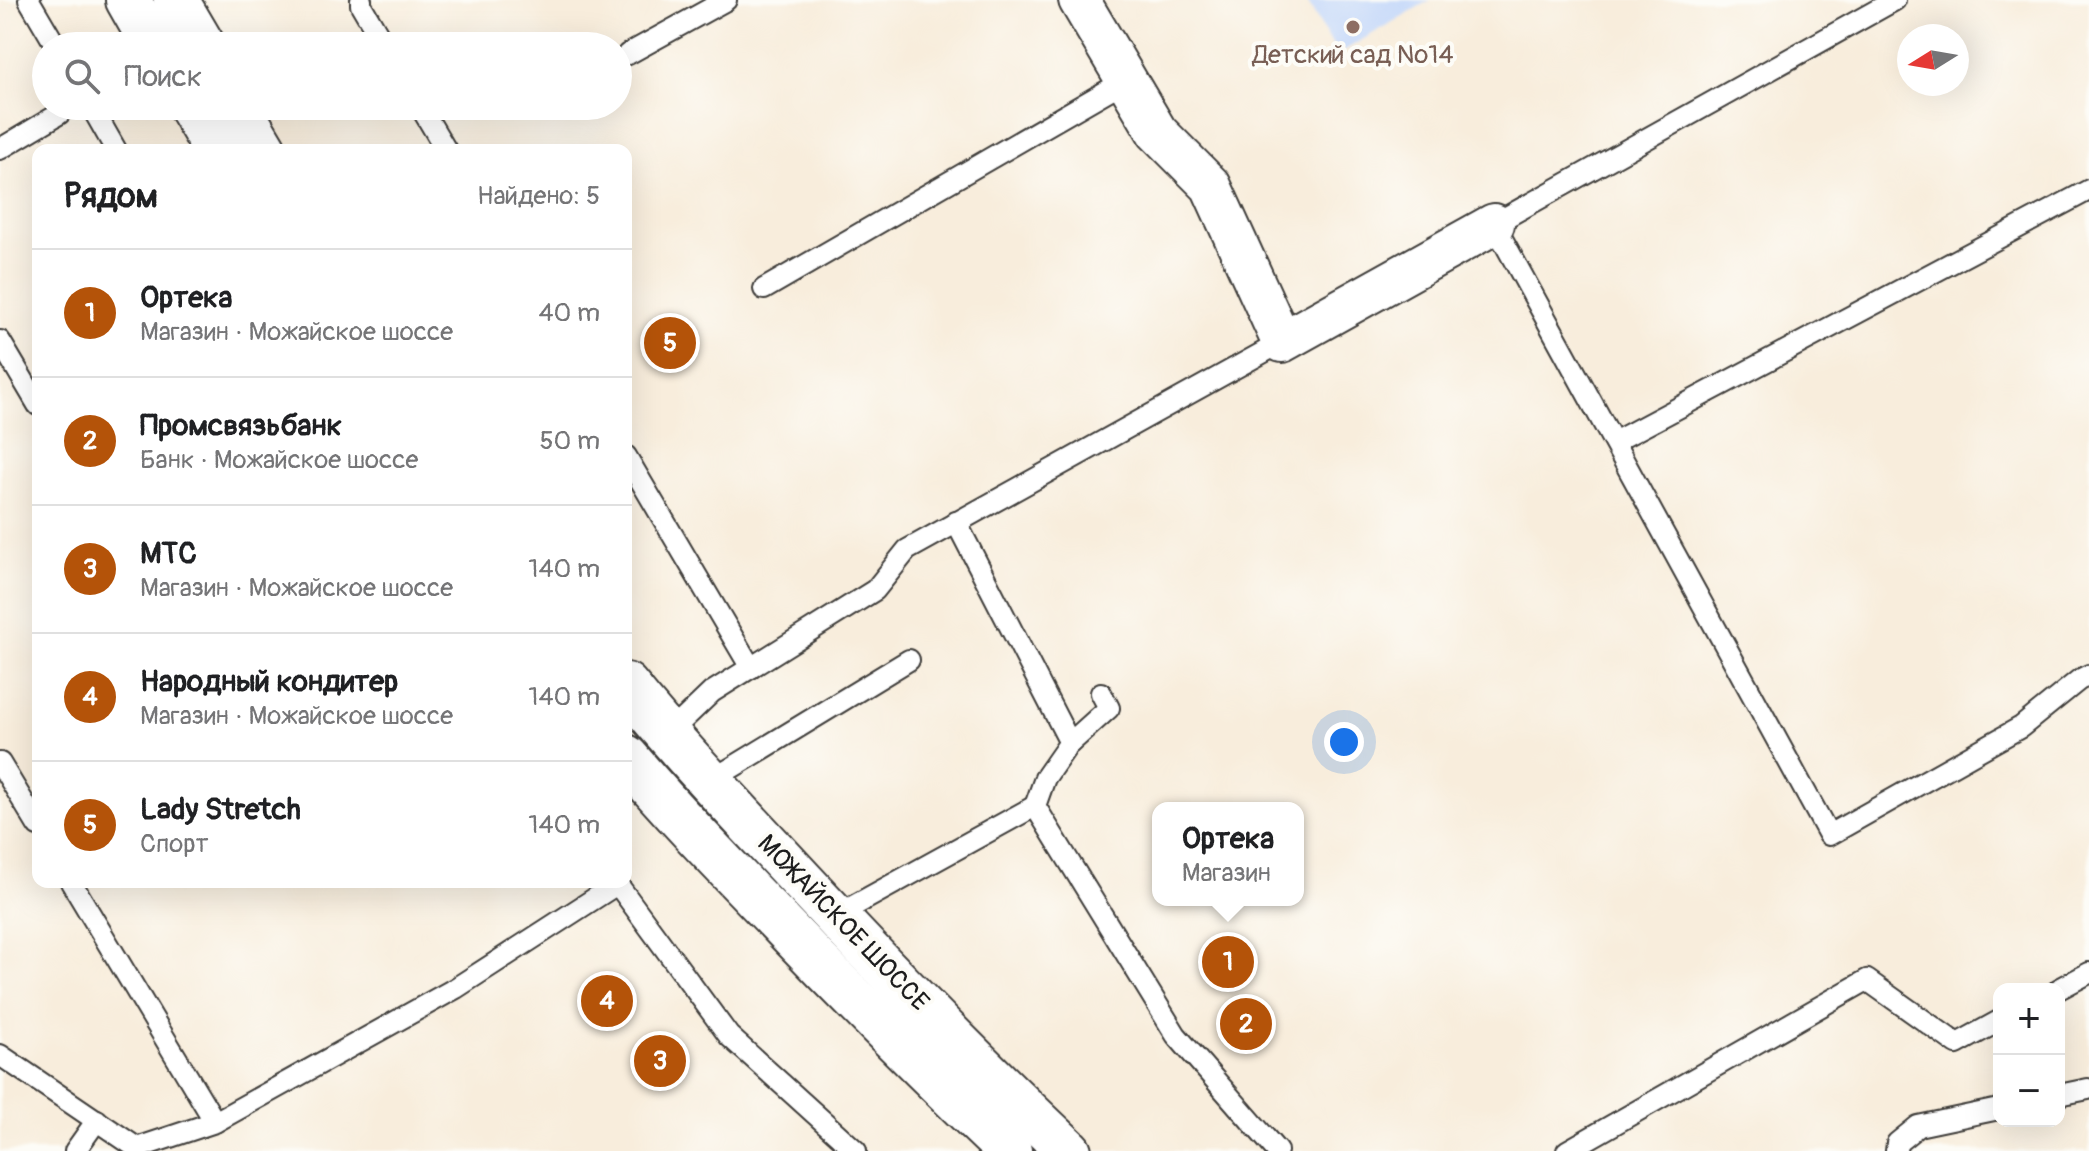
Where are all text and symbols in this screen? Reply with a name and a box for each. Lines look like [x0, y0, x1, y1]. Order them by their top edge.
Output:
marker: Детский сад №14 [1344, 18, 1362, 36]
north arrow [1897, 24, 1969, 96]
search box [32, 32, 632, 120]
place label: Детский сад №14 [1251, 39, 1454, 71]
icon: search [60, 54, 104, 98]
text: Поиск [124, 58, 202, 95]
text: Рядом [64, 175, 158, 218]
text: Найдено: 5 [477, 180, 600, 212]
text: Ортека [140, 279, 232, 316]
text: 1 [85, 297, 95, 329]
text: 40 m [538, 297, 600, 329]
pin: 5 [644, 313, 696, 373]
text: Магазин · Можайское шоссе [140, 316, 453, 348]
text: Промсвязьбанк [140, 407, 342, 444]
text: 2 [83, 425, 97, 457]
text: 50 m [539, 425, 600, 457]
text: Банк · Можайское шоссе [140, 444, 418, 476]
text: МТС [140, 535, 197, 572]
text: 3 [83, 553, 97, 585]
text: 140 m [528, 553, 600, 585]
text: Магазин · Можайское шоссе [140, 572, 453, 604]
text: Народный кондитер [140, 663, 398, 700]
text: 4 [82, 681, 98, 713]
text: 140 m [528, 681, 600, 713]
text: Магазин · Можайское шоссе [140, 700, 453, 732]
your location [1324, 722, 1364, 762]
text: Lady Stretch [140, 791, 301, 828]
popup [1152, 802, 1304, 906]
text: 5 [83, 809, 97, 841]
text: 140 m [528, 809, 600, 841]
text: Ортека [1182, 820, 1274, 857]
text: Спорт [140, 828, 209, 860]
street label: МОЖАЙСКОЕ ШОССЕ [750, 828, 936, 1018]
text: Магазин [1182, 857, 1271, 889]
pin: 1 [1202, 932, 1254, 992]
pin: 4 [581, 971, 633, 1031]
map controls [1993, 983, 2065, 1127]
button: + [1993, 983, 2065, 1055]
pin: 2 [1220, 994, 1272, 1054]
pin: 3 [634, 1031, 686, 1091]
button: − [1993, 1055, 2065, 1127]

